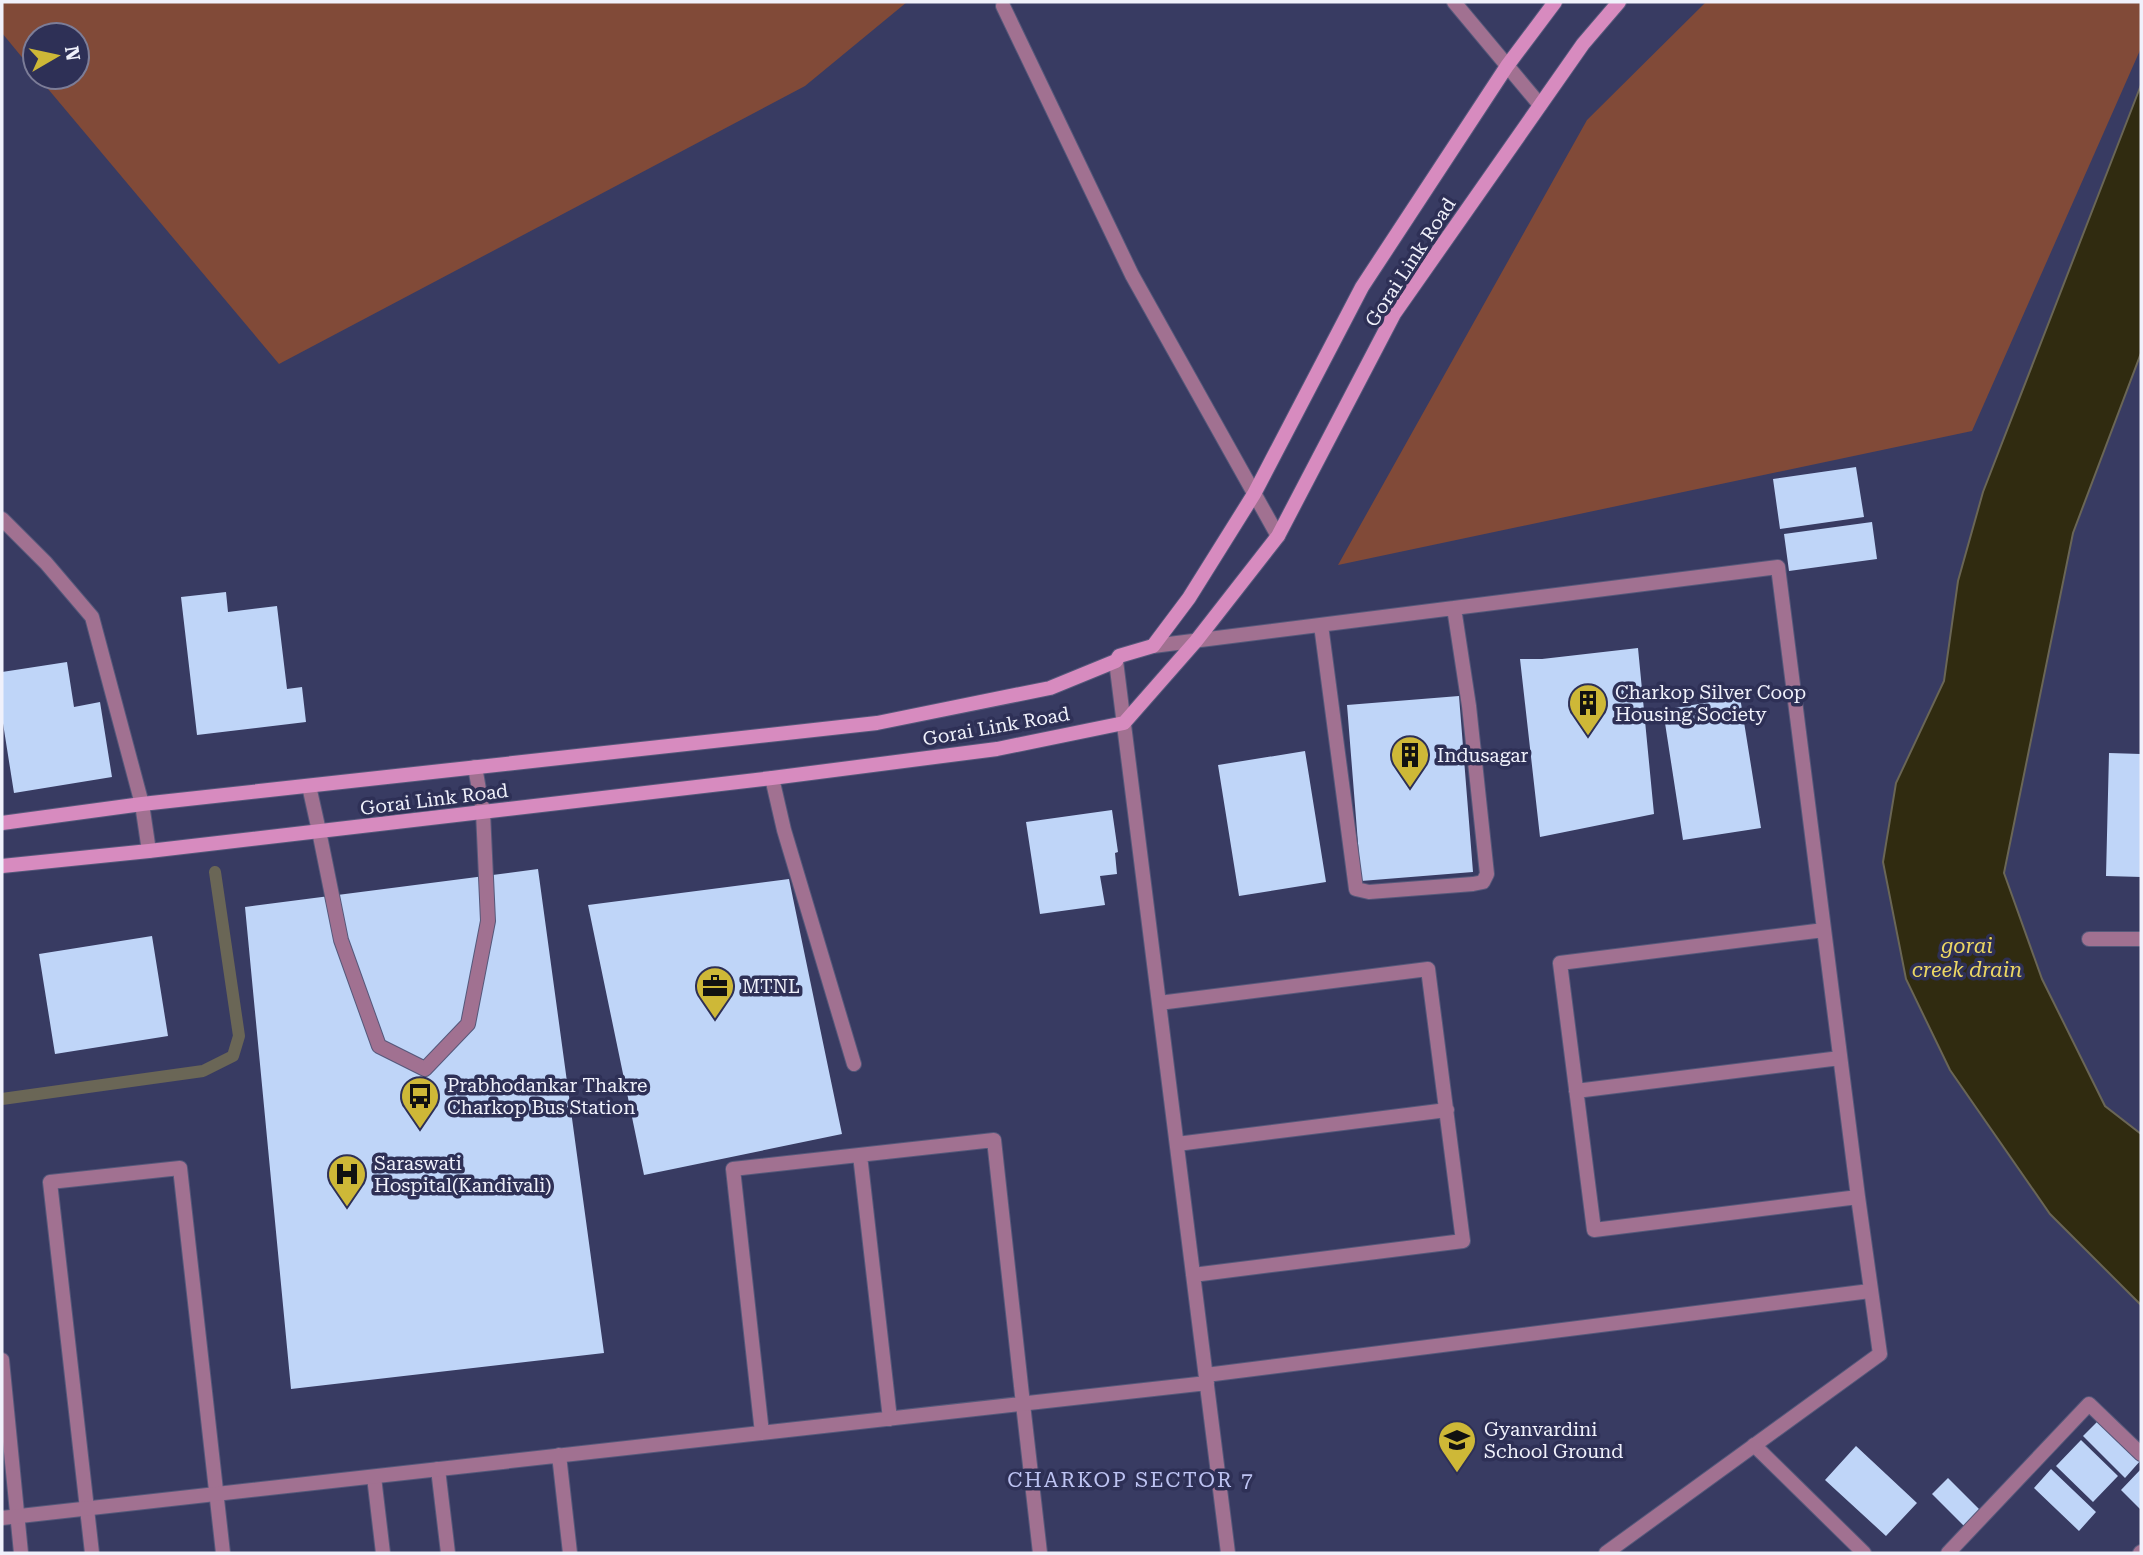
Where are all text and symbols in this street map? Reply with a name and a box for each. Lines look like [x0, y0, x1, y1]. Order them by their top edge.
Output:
north arrow [21, 21, 91, 91]
text: N [60, 44, 85, 63]
street label: Gorai Link Road [1360, 194, 1461, 331]
place label: Charkop Silver Coop Housing Society [1615, 681, 1806, 726]
building icon: Charkop Silver Coop Housing Society [1567, 682, 1609, 737]
street label: Gorai Link Road [921, 702, 1071, 751]
building icon: Indusagar [1389, 734, 1431, 789]
place label: Indusagar [1437, 744, 1528, 767]
street label: Gorai Link Road [359, 779, 509, 820]
water label: gorai creek drain [1912, 934, 2022, 982]
office icon: MTNL [694, 965, 736, 1020]
place label: MTNL [742, 975, 800, 998]
place label: Prabhodankar Thakre Charkop Bus Station [447, 1074, 648, 1119]
bus stop icon: Prabhodankar Thakre Charkop Bus Station [399, 1075, 441, 1130]
place label: Saraswati Hospital(Kandivali) [374, 1152, 552, 1197]
hospital icon: Saraswati Hospital(Kandivali) [326, 1153, 368, 1208]
place label: Gyanvardini School Ground [1484, 1418, 1623, 1463]
school or university icon: Gyanvardini School Ground [1436, 1419, 1478, 1474]
district label: CHARKOP SECTOR 7 [1007, 1468, 1255, 1492]

